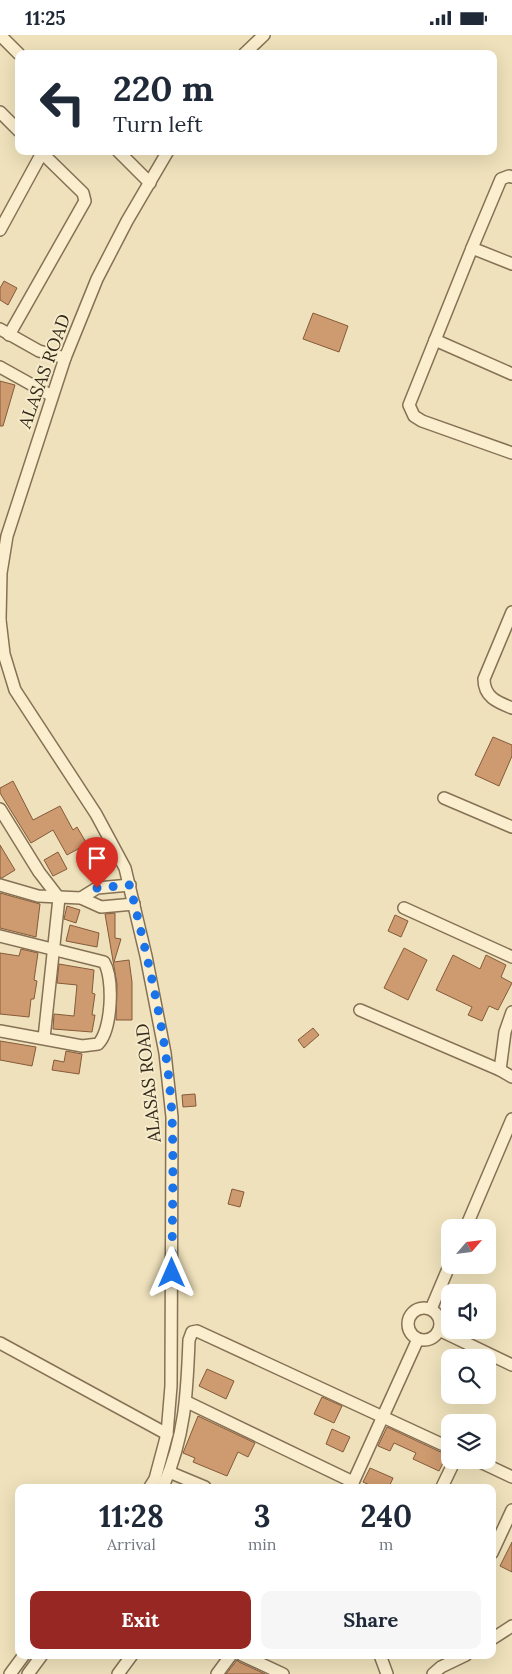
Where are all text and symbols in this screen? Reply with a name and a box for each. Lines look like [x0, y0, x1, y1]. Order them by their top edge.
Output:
text: 11:25 [25, 6, 66, 30]
text: 220 m [113, 66, 214, 111]
icon: left [30, 70, 95, 135]
text: Turn left [113, 110, 203, 138]
street label: ALASAS ROAD [12, 311, 75, 432]
pin [76, 837, 118, 888]
icon: arrive [83, 844, 111, 872]
street label: ALASAS ROAD [130, 1022, 166, 1145]
north arrow [441, 1219, 496, 1274]
map controls [441, 1219, 496, 1469]
position arrow [145, 1246, 197, 1298]
button: sound [441, 1284, 496, 1339]
button: search [441, 1349, 496, 1404]
button: layers [441, 1414, 496, 1469]
text: 11:28 [99, 1497, 164, 1535]
text: 3 [254, 1497, 271, 1535]
text: 240 [360, 1497, 412, 1535]
text: Arrival [107, 1534, 156, 1554]
text: min [248, 1534, 277, 1554]
text: m [379, 1534, 393, 1554]
button: Exit [30, 1591, 251, 1649]
button: Share [261, 1591, 481, 1649]

